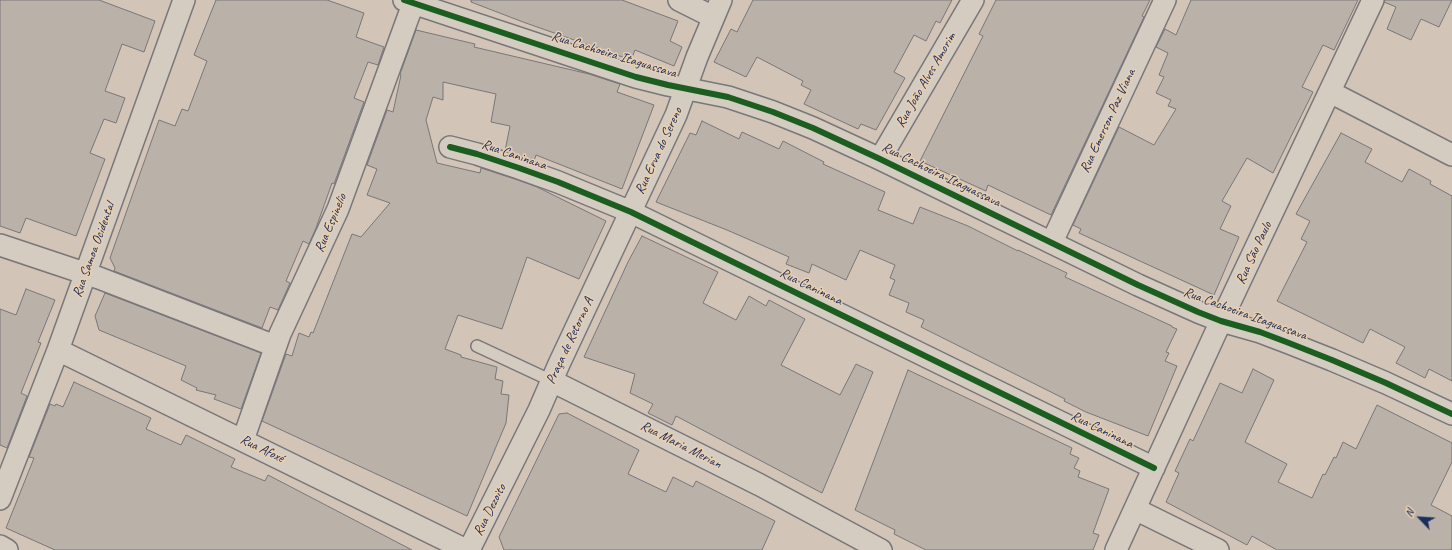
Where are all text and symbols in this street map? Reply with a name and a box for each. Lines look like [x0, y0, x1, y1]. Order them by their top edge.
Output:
street label: Rua Cachoeira Itaguassava [549, 28, 679, 82]
street label: Rua João Alves Amorim [892, 29, 960, 131]
street label: Rua Emerson Paz Viana [1077, 66, 1139, 176]
street label: Rua Erva do Sereno [632, 105, 686, 197]
street label: Rua Caninana [479, 136, 549, 174]
street label: Rua Cachoeira Itaguassava [879, 139, 1003, 211]
street label: Rua Espinelio [311, 191, 351, 255]
street label: Rua Samoa Ocidental [69, 200, 119, 300]
street label: Rua São Paulo [1232, 219, 1276, 287]
street label: Rua Caninana [777, 265, 845, 309]
street label: Rua Cachoeira Itaguassava [1181, 284, 1309, 344]
street label: Praça de Retorno A [543, 295, 597, 387]
street label: Rua Caninana [1068, 408, 1136, 452]
street label: Rua Maria Merian [638, 417, 724, 473]
street label: Rua Afoxé [237, 431, 287, 467]
street label: Rua Dezoito [470, 481, 510, 539]
north arrow [1400, 498, 1440, 538]
text: N [1401, 507, 1417, 519]

